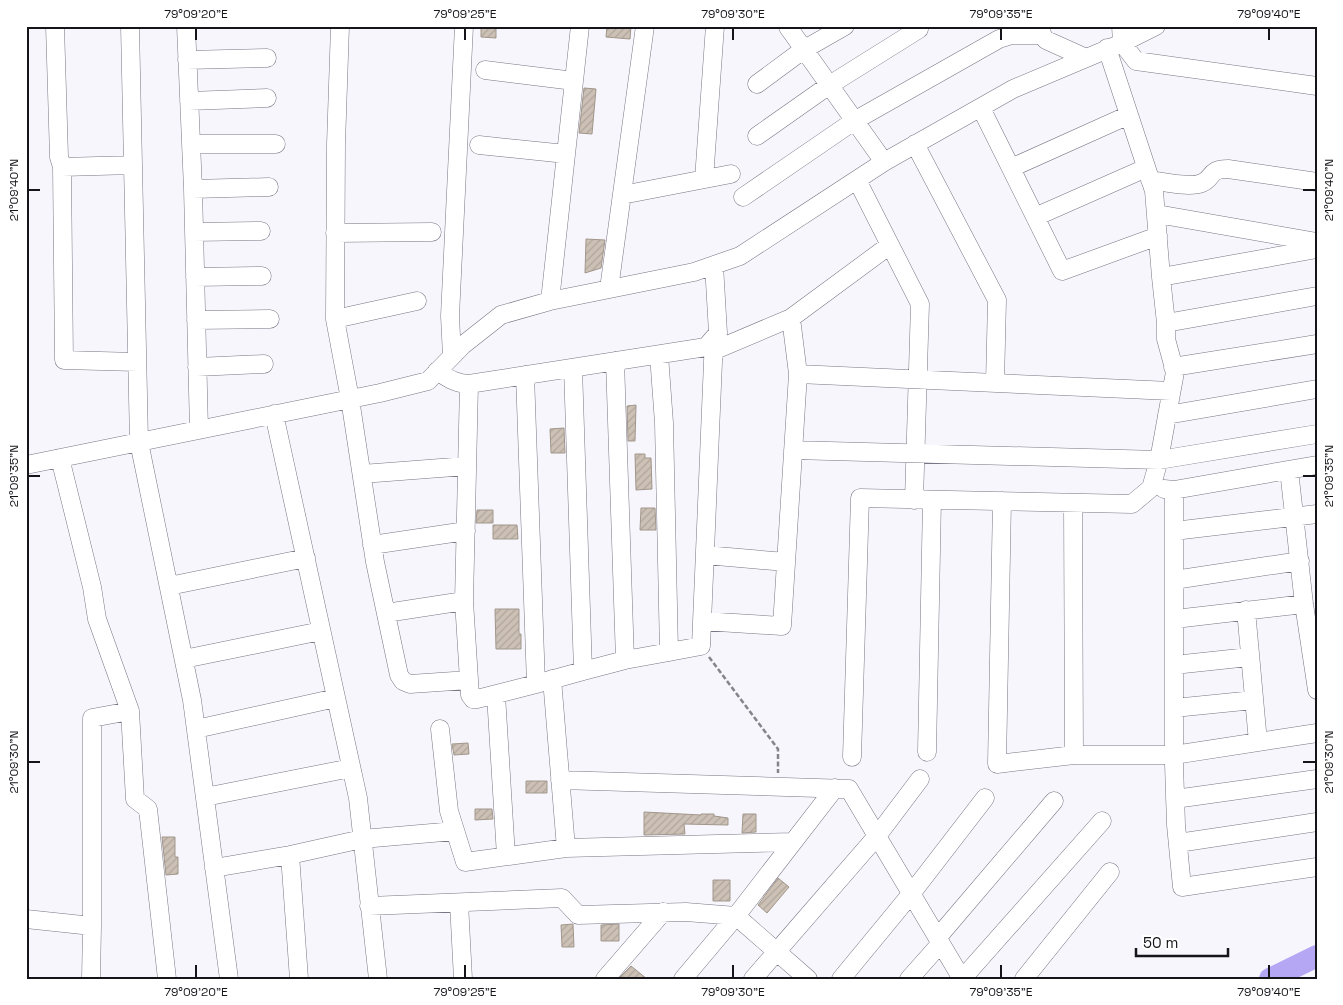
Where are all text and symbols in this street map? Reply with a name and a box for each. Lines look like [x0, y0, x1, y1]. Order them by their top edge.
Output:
text: 79°09'20"E [164, 6, 228, 22]
text: 79°09'25"E [434, 6, 497, 22]
text: 79°09'30"E [701, 6, 765, 22]
text: 79°09'35"E [969, 6, 1033, 22]
text: 79°09'40"E [1237, 6, 1301, 22]
text: 21°09'40"N [6, 159, 22, 221]
text: 21°09'40"N [1321, 159, 1337, 221]
text: 21°09'35"N [6, 445, 22, 507]
text: 21°09'35"N [1321, 445, 1337, 507]
text: 21°09'30"N [6, 731, 22, 793]
text: 21°09'30"N [1321, 731, 1337, 793]
scale bar [1136, 925, 1228, 957]
text: 50 m [1143, 933, 1178, 952]
text: 79°09'20"E [164, 984, 228, 1000]
text: 79°09'25"E [434, 984, 497, 1000]
text: 79°09'30"E [701, 984, 765, 1000]
text: 79°09'35"E [969, 984, 1033, 1000]
text: 79°09'40"E [1237, 984, 1301, 1000]

